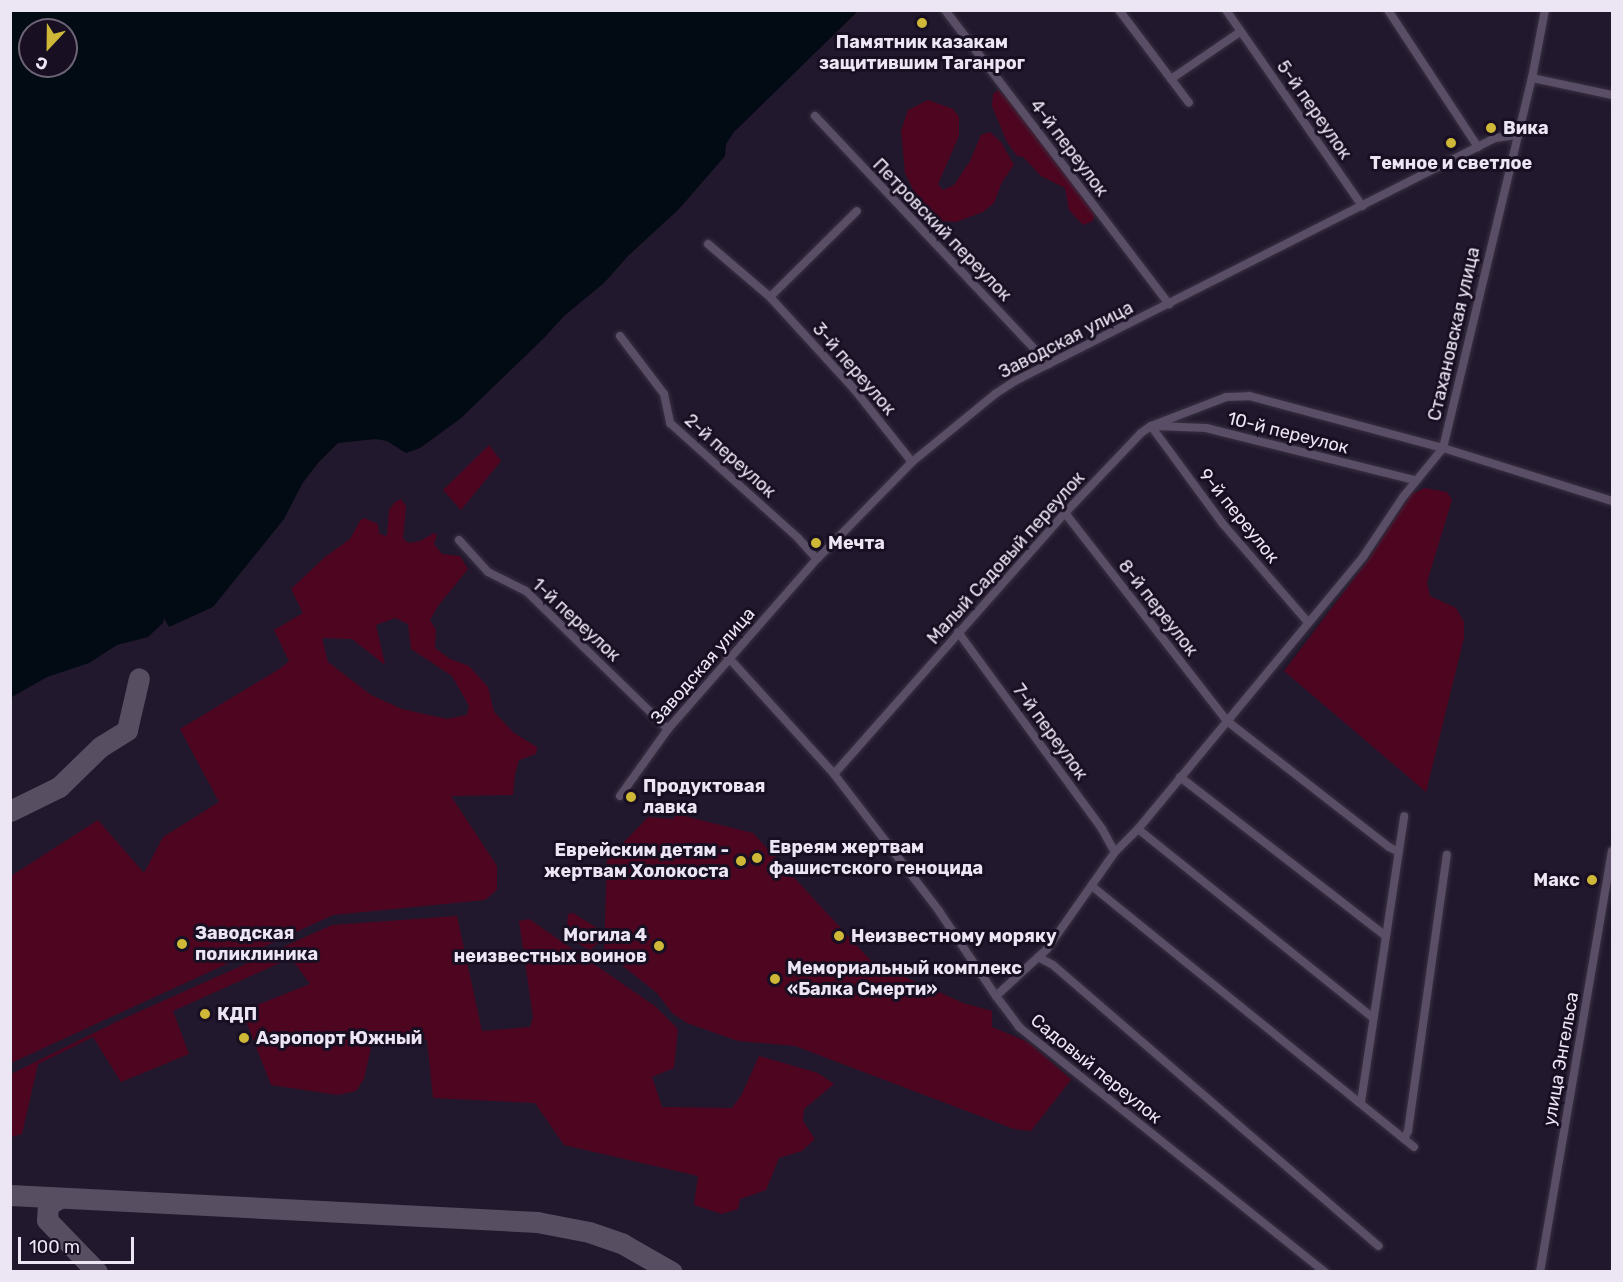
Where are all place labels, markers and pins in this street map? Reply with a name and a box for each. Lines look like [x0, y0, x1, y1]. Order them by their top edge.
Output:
marker: Памятник казакам защитившим Таганрог [915, 16, 929, 30]
place label: Памятник казакам защитившим Таганрог [819, 32, 1025, 74]
place label: Вика [1503, 117, 1549, 139]
marker: Вика [1484, 121, 1498, 135]
marker: Темное и светлое [1444, 136, 1458, 150]
place label: Темное и светлое [1370, 152, 1532, 174]
place label: Мечта [828, 532, 885, 554]
marker: Мечта [809, 536, 823, 550]
place label: Продуктовая лавка [643, 776, 765, 818]
marker: Продуктовая лавка [624, 790, 638, 804]
place label: Евреям жертвам фашистского геноцида [769, 837, 983, 880]
place label: Еврейским детям - жертвам Холокоста [544, 840, 729, 882]
marker: Евреям жертвам фашистского геноцида [750, 851, 764, 865]
marker: Еврейским детям - жертвам Холокоста [734, 854, 748, 868]
place label: Макс [1533, 869, 1580, 891]
marker: Макс [1585, 873, 1599, 887]
place label: Заводская поликлиника [195, 923, 318, 966]
place label: Могила 4 неизвестных воинов [454, 925, 647, 968]
place label: Неизвестному моряку [851, 925, 1057, 947]
marker: Неизвестному моряку [832, 929, 846, 943]
marker: Заводская поликлиника [173, 935, 191, 953]
marker: Могила 4 неизвестных воинов [652, 939, 666, 953]
place label: Мемориальный комплекс «Балка Смерти» [787, 958, 1022, 1000]
marker: Мемориальный комплекс «Балка Смерти» [768, 972, 782, 986]
place label: КДП [217, 1003, 257, 1025]
marker: КДП [198, 1007, 212, 1021]
place label: Аэропорт Южный [256, 1027, 422, 1049]
marker: Аэропорт Южный [237, 1031, 251, 1045]

